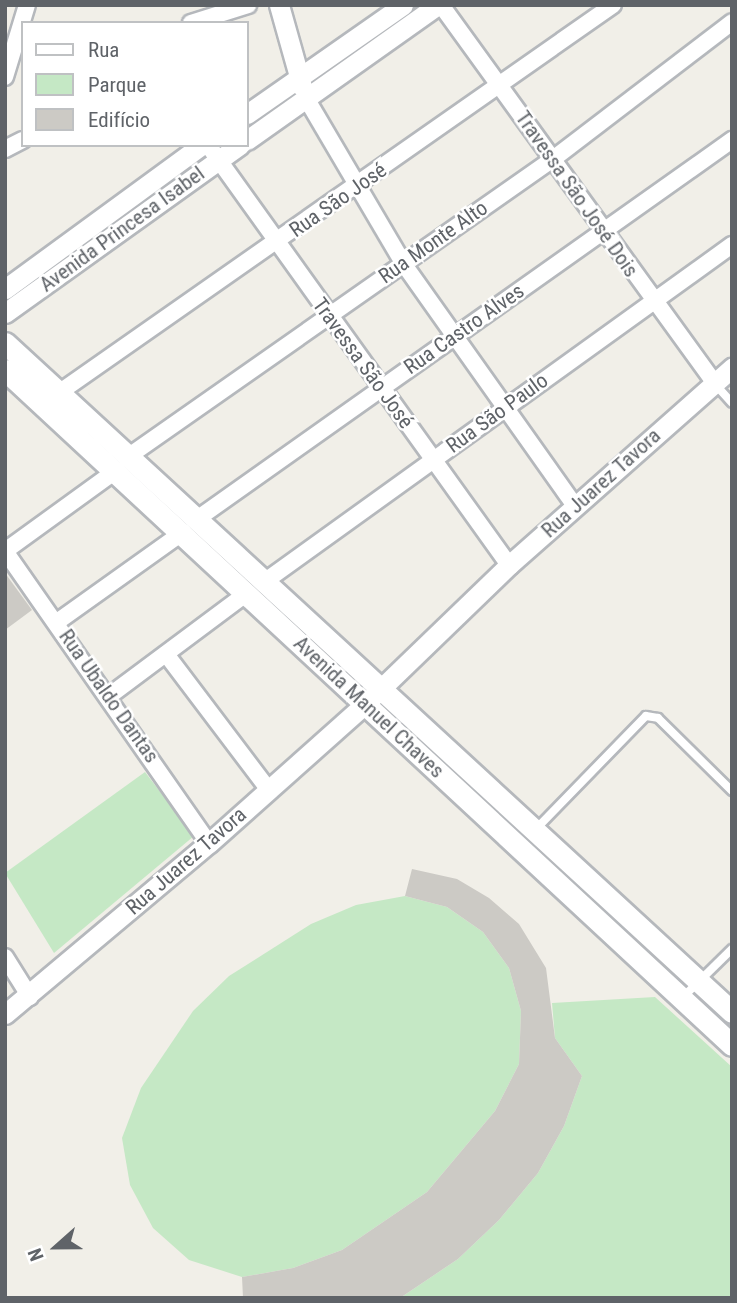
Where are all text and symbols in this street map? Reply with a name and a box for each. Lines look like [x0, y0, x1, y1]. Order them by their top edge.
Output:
legend [21, 21, 248, 147]
text: Rua [88, 38, 119, 62]
text: Parque [88, 73, 146, 97]
street label: Travessa São José Dois [510, 106, 644, 282]
text: Edifício [88, 108, 150, 132]
street label: Rua São José [285, 157, 391, 243]
street label: Avenida Princesa Isabel [35, 161, 209, 297]
street label: Rua Monte Alto [374, 195, 492, 289]
street label: Rua Castro Alves [399, 278, 529, 380]
street label: Travessa São José [307, 293, 419, 433]
street label: Rua São Paulo [441, 368, 553, 458]
street label: Rua Juarez Tavora [536, 423, 666, 543]
street label: Rua Ubaldo Dantas [54, 624, 164, 768]
street label: Avenida Manuel Chaves [289, 631, 449, 783]
street label: Rua Juarez Tavora [120, 802, 252, 920]
north arrow [21, 1212, 91, 1282]
text: N [23, 1245, 49, 1264]

